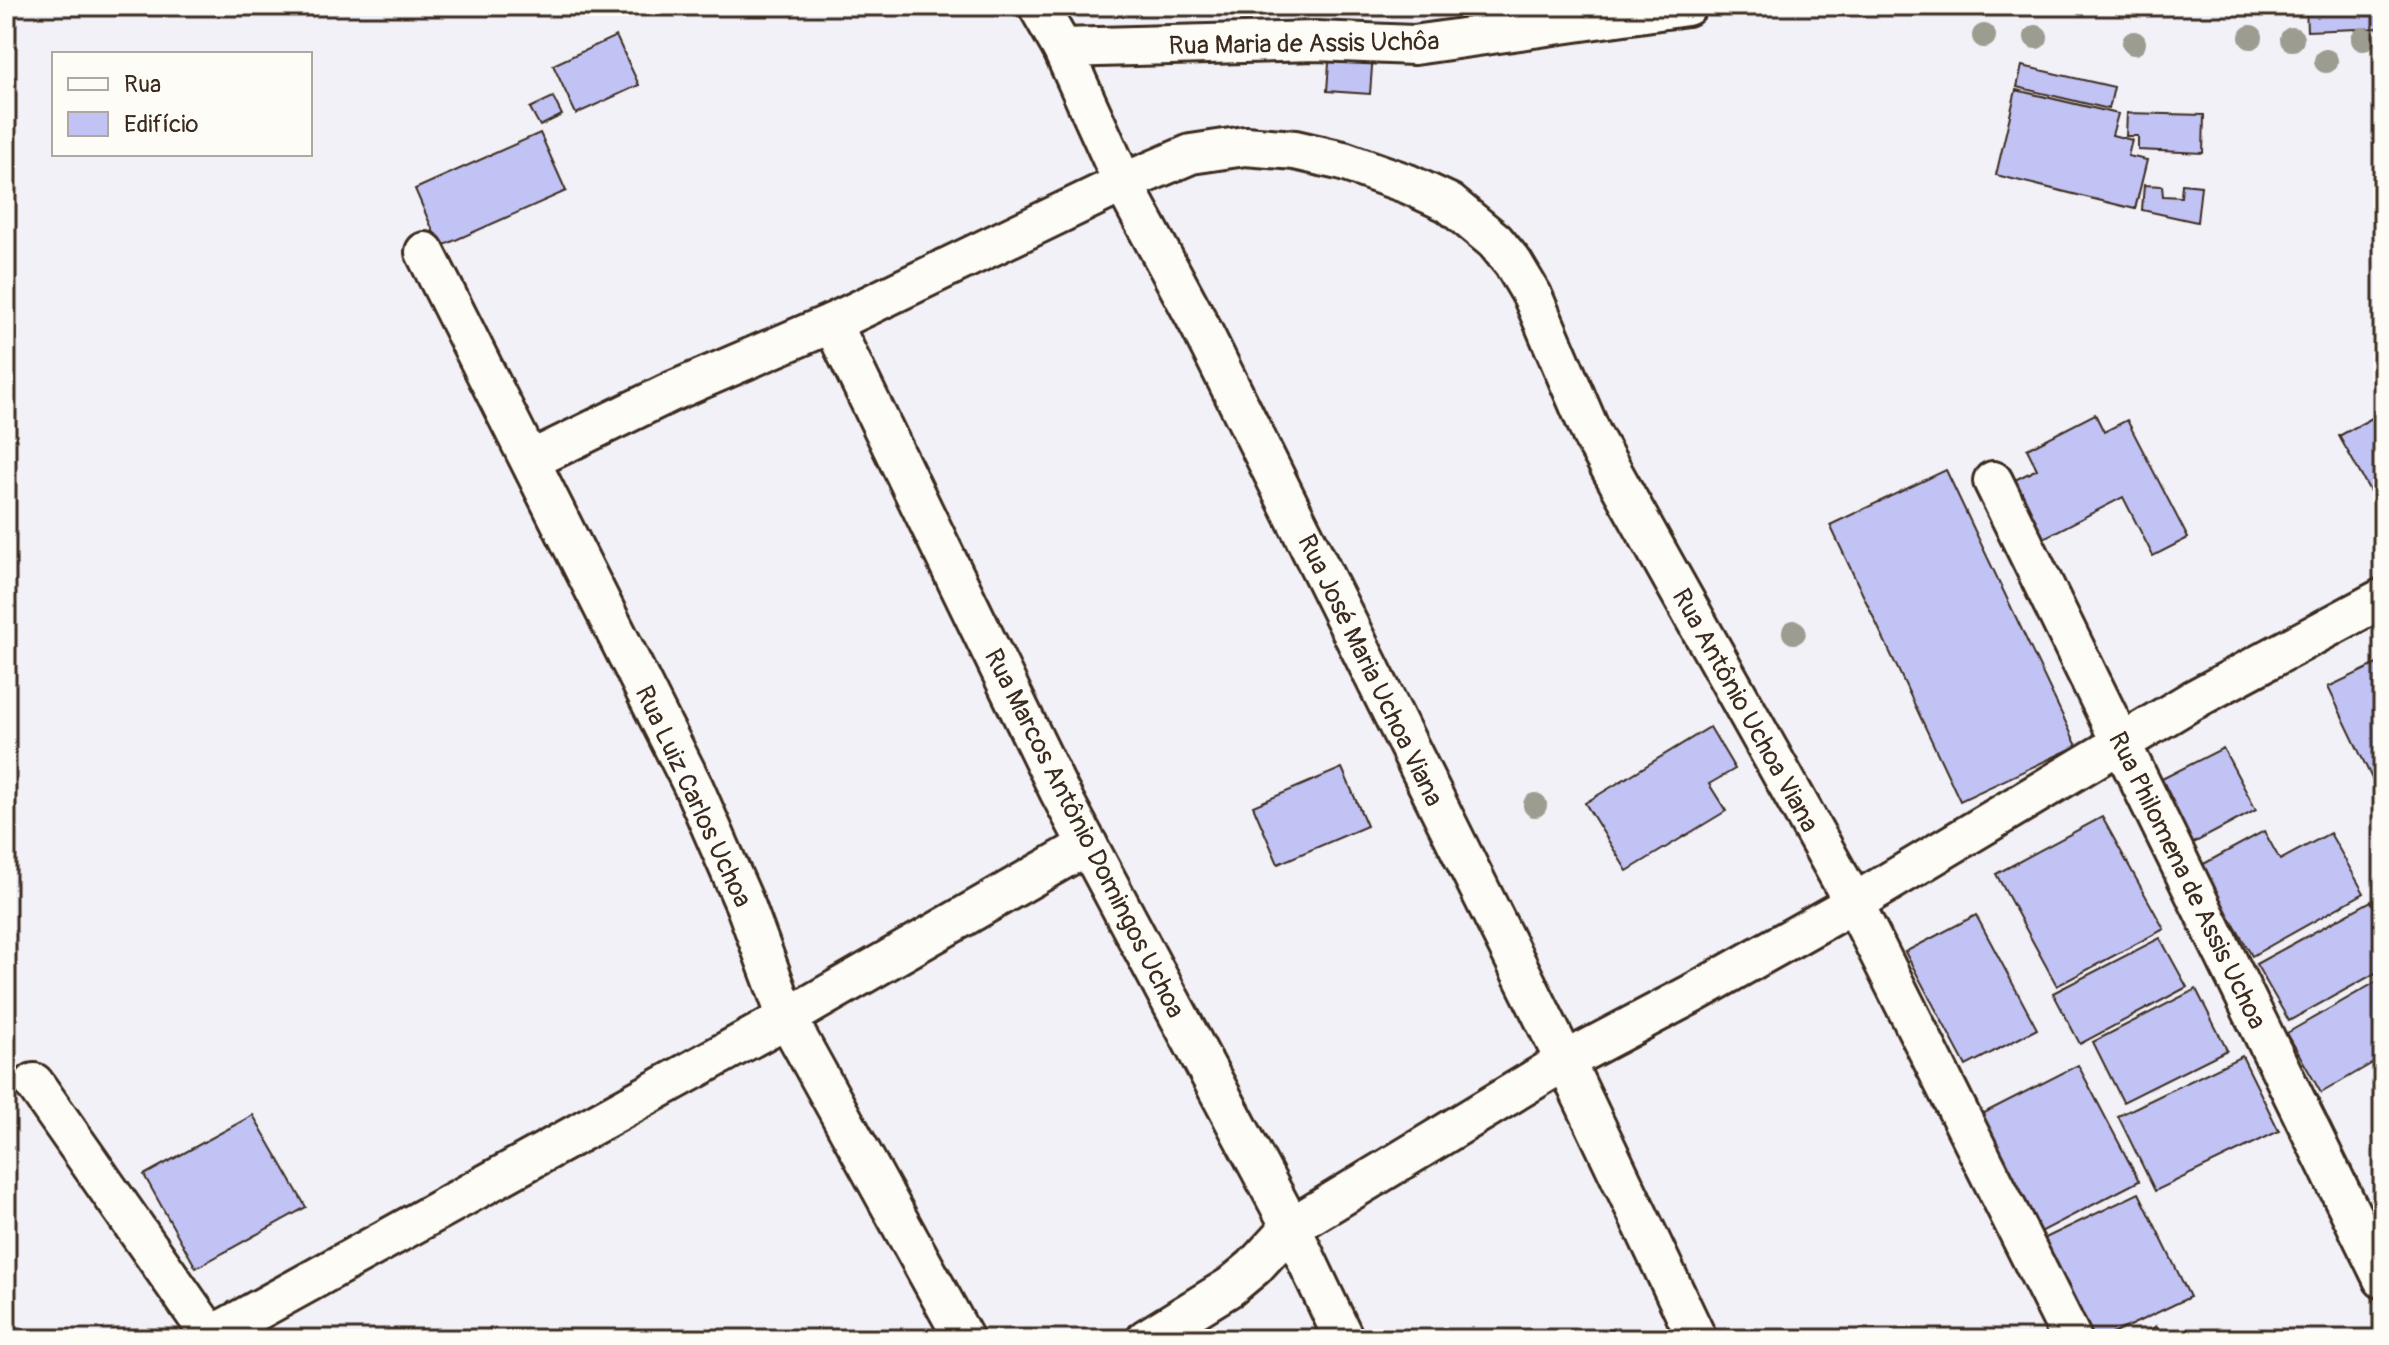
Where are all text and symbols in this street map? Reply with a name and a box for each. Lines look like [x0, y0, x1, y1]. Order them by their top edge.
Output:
street label: Rua Maria de Assis Uchôa [1168, 26, 1440, 62]
legend [52, 52, 312, 156]
text: Rua [124, 70, 161, 99]
text: Edifício [124, 110, 198, 139]
street label: Rua José Maria Uchoa Viana [1290, 529, 1450, 812]
street label: Rua Antônio Uchoa Viana [1665, 583, 1825, 838]
street label: Rua Marcos Antônio Domingos Uchoa [977, 644, 1191, 1023]
street label: Rua Luiz Carlos Uchoa [628, 680, 759, 912]
street label: Rua Philomena de Assis Uchoa [2101, 727, 2273, 1034]

